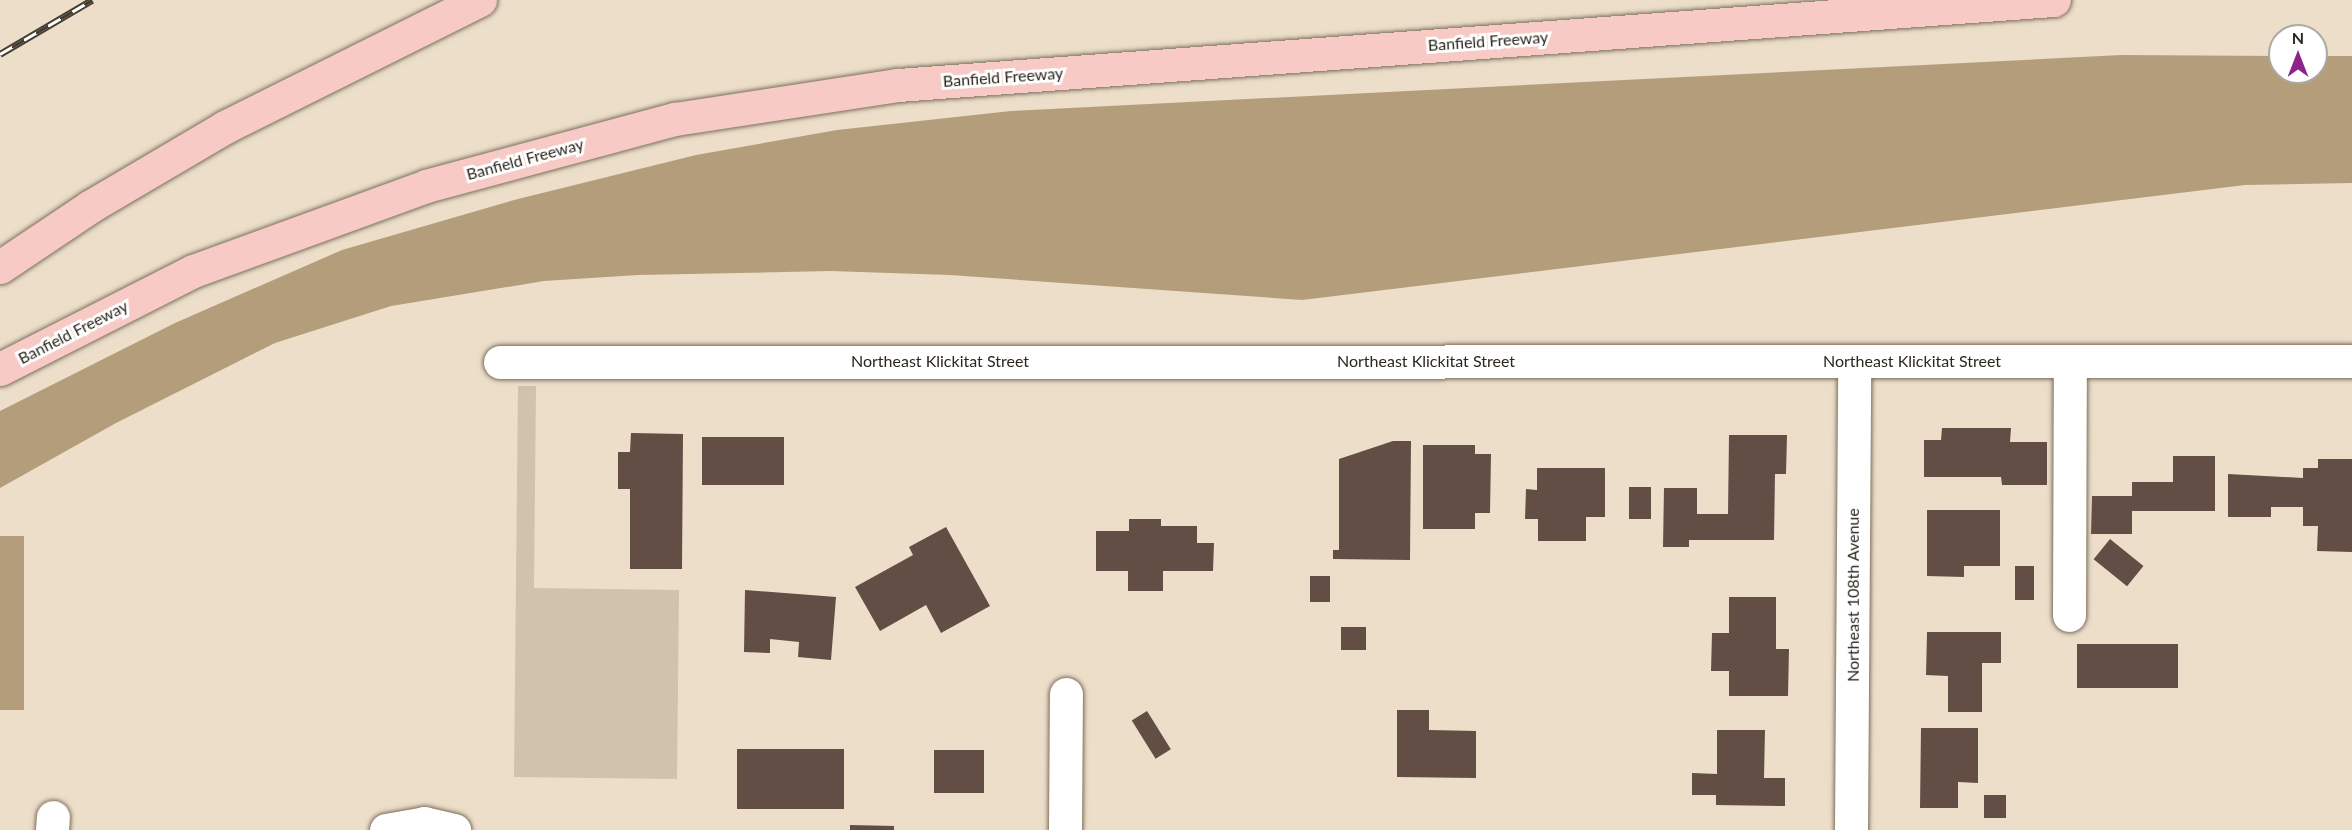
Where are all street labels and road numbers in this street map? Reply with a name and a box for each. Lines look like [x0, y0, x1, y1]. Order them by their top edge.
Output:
street label: Banfield Freeway [1427, 27, 1549, 55]
street label: Banfield Freeway [942, 63, 1064, 91]
street label: Banfield Freeway [464, 134, 586, 184]
street label: Banfield Freeway [15, 296, 131, 368]
street label: Northeast Klickitat Street [851, 351, 1029, 371]
street label: Northeast Klickitat Street [1337, 351, 1515, 371]
street label: Northeast Klickitat Street [1823, 351, 2001, 371]
street label: Northeast 108th Avenue [1843, 508, 1863, 682]

